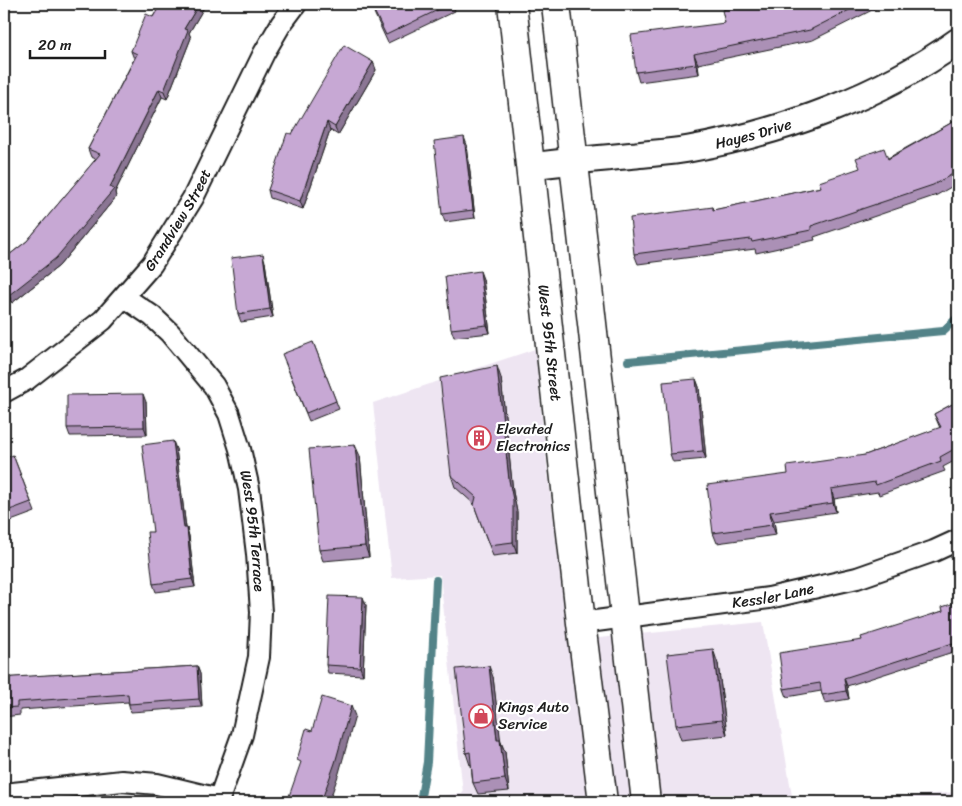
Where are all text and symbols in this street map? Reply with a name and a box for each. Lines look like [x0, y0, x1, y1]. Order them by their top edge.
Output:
scale bar [30, 28, 105, 60]
text: 20 m [38, 32, 72, 58]
street label: Hayes Drive [712, 111, 795, 156]
street label: Grandview Street [138, 164, 218, 278]
street label: West 95th Street [530, 283, 569, 403]
place label: Elevated Electronics [496, 416, 570, 459]
building icon: Elevated Electronics [466, 425, 492, 451]
street label: West 95th Terrace [232, 468, 273, 592]
street label: Kessler Lane [730, 575, 817, 616]
place label: Kings Auto Service [498, 694, 569, 737]
shop icon: Kings Auto Service [468, 703, 494, 729]

